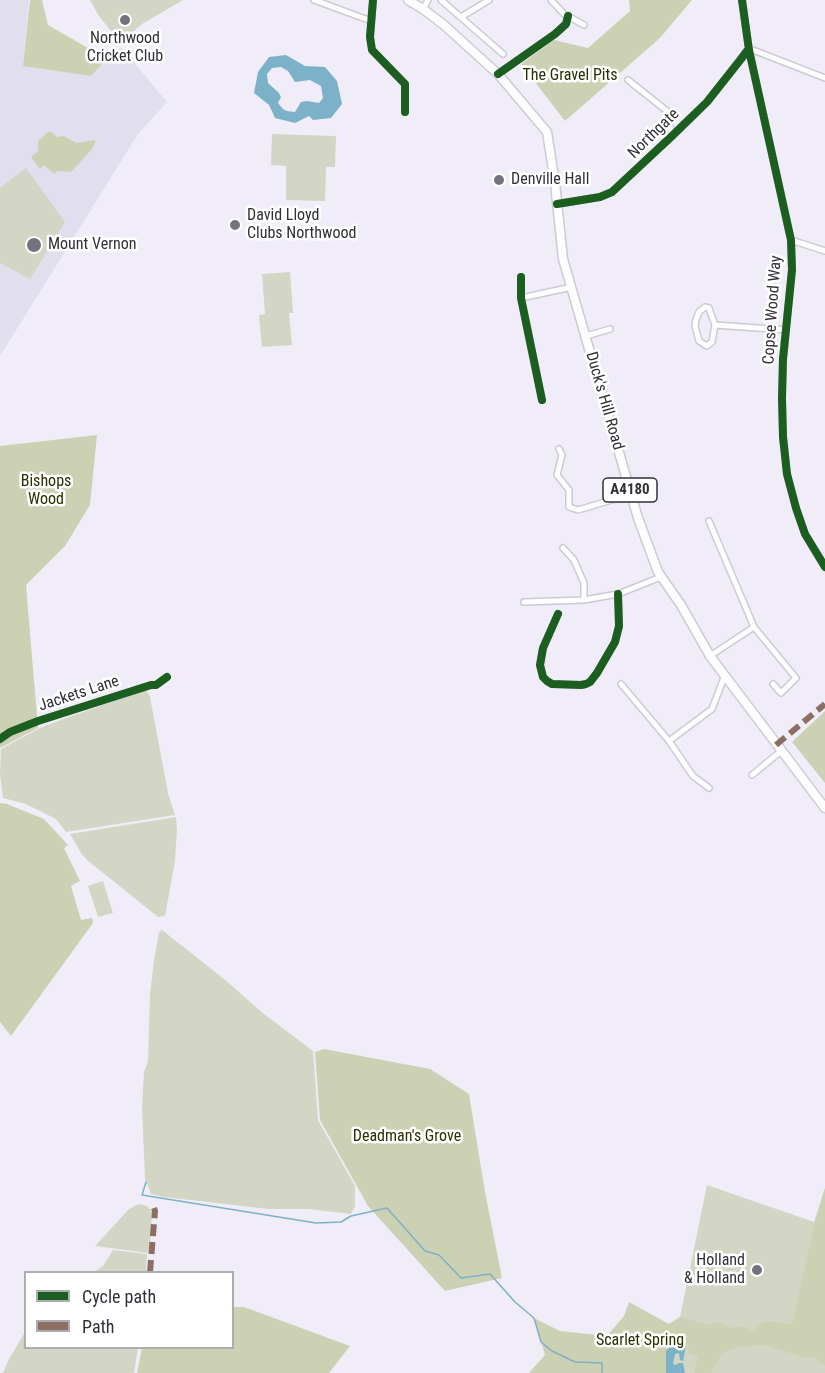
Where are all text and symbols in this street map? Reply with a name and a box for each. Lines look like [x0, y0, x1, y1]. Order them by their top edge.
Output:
marker: Northwood Cricket Club [118, 13, 132, 27]
place label: Northwood Cricket Club [87, 29, 163, 67]
park label: The Gravel Pits [523, 66, 617, 86]
street label: Northgate [625, 105, 683, 163]
place label: Denville Hall [511, 170, 589, 190]
marker: Denville Hall [492, 173, 506, 187]
place label: David Lloyd Clubs Northwood [247, 206, 356, 244]
marker: David Lloyd Clubs Northwood [228, 218, 242, 232]
place label: Mount Vernon [48, 235, 137, 255]
marker: Mount Vernon [25, 236, 43, 254]
street label: Copse Wood Way [760, 255, 786, 365]
street label: Duck's Hill Road [581, 350, 627, 452]
park label: Bishops Wood [21, 472, 71, 510]
road number: A4180 [603, 478, 657, 502]
street label: Jackets Lane [36, 672, 122, 716]
park label: Deadman's Grove [353, 1127, 461, 1147]
place label: Holland & Holland [684, 1251, 745, 1289]
marker: Holland & Holland [750, 1263, 764, 1277]
legend [24, 1271, 234, 1349]
text: Cycle path [82, 1286, 156, 1307]
text: Path [82, 1316, 115, 1337]
park label: Scarlet Spring [596, 1331, 684, 1351]

